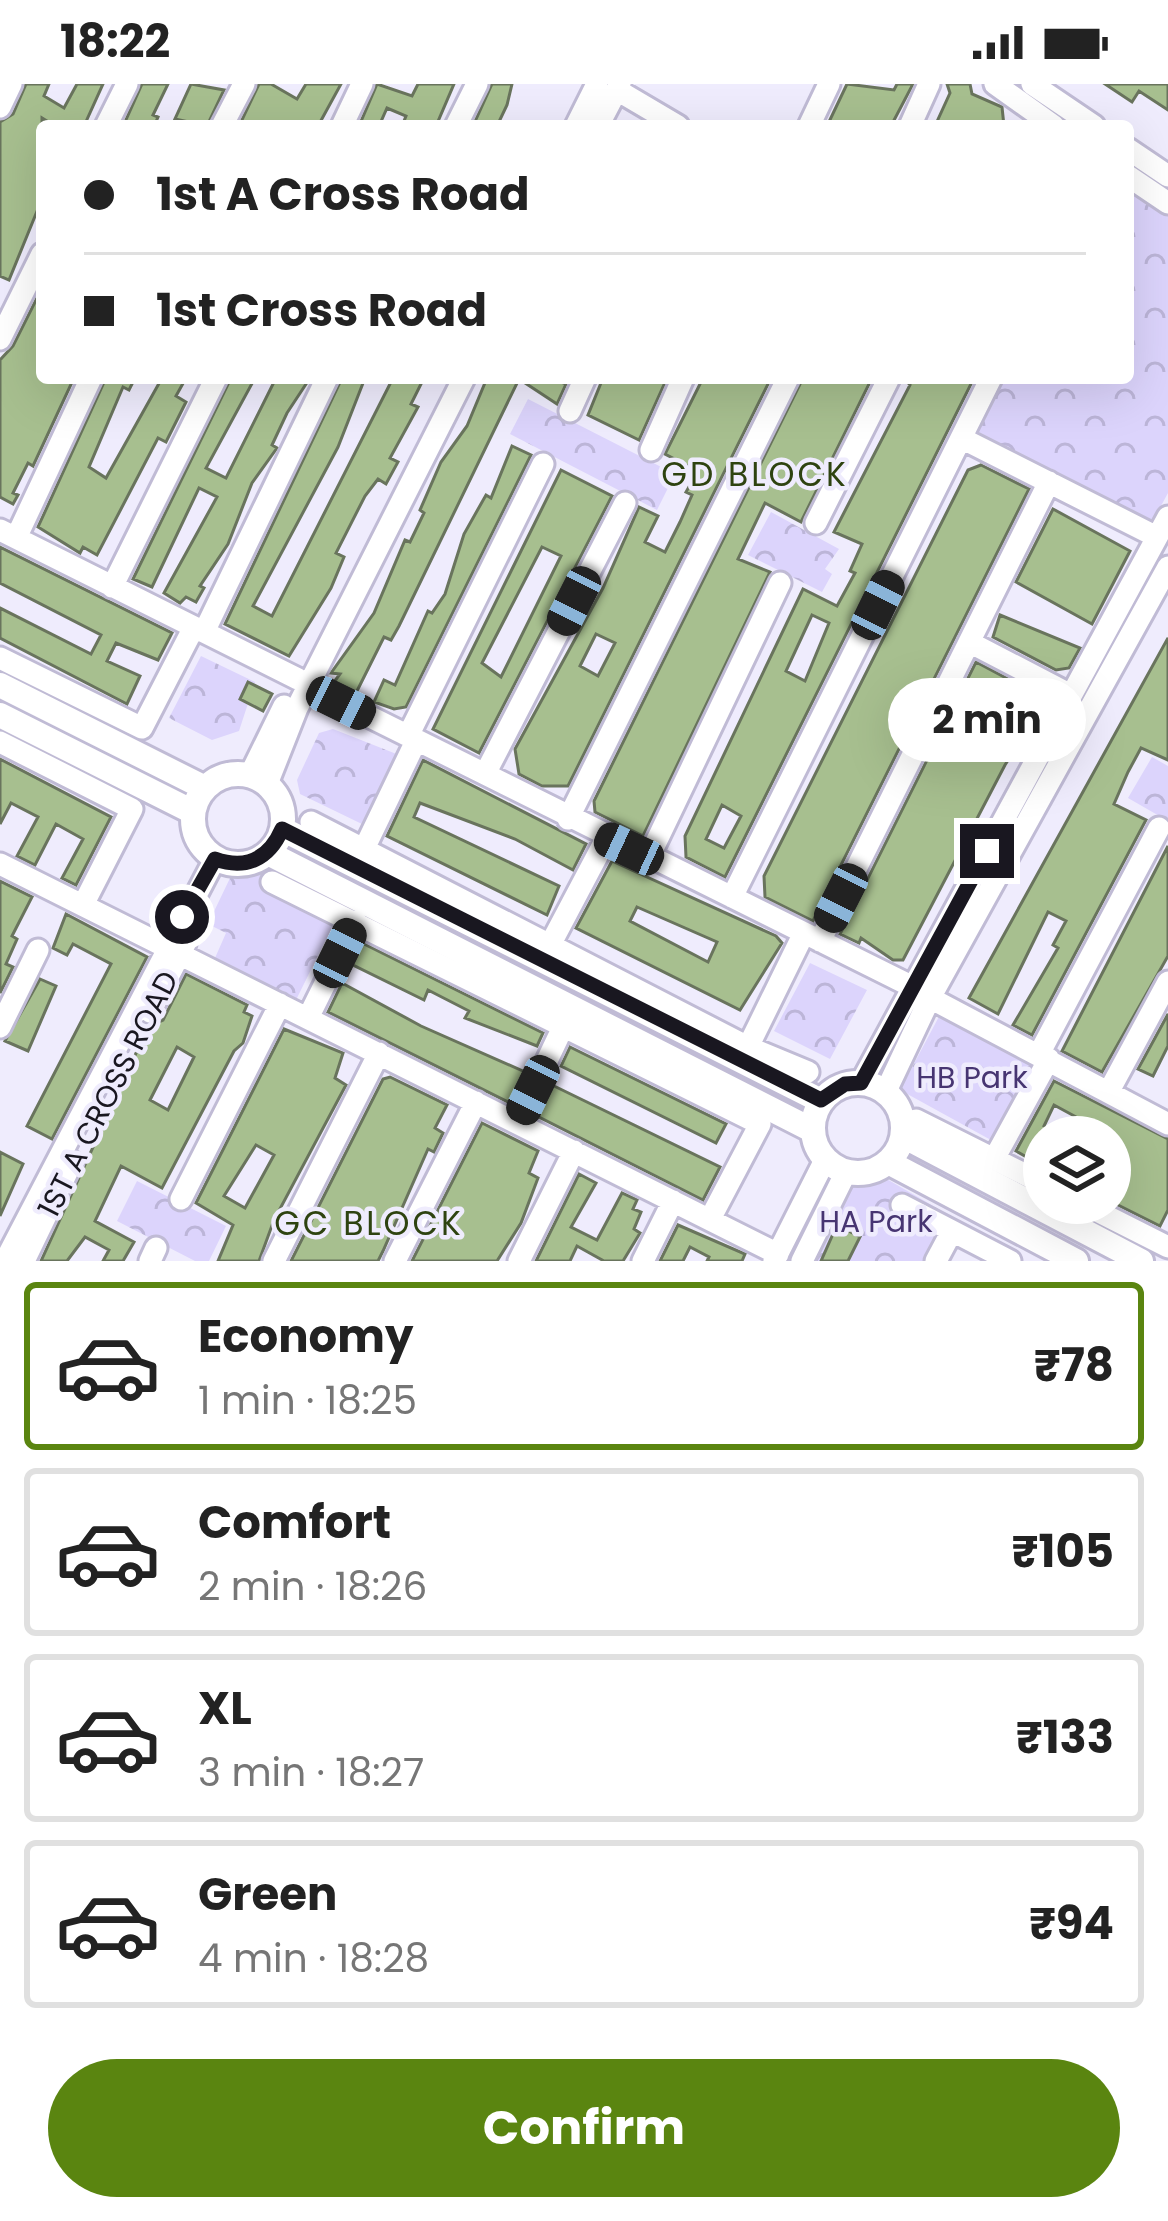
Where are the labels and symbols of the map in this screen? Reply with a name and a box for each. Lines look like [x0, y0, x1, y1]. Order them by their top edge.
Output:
district label: GD BLOCK [661, 451, 849, 498]
car [542, 561, 606, 641]
car [846, 565, 910, 645]
car [301, 671, 381, 735]
callout: 2 min [888, 677, 1086, 761]
car [589, 817, 669, 881]
route end [960, 824, 1014, 878]
car [809, 858, 873, 938]
route start [155, 890, 209, 944]
car [308, 913, 372, 993]
street label: 1ST A CROSS ROAD [27, 963, 189, 1225]
car [501, 1050, 565, 1130]
park label: HB Park [916, 1056, 1028, 1099]
district label: GC BLOCK [274, 1200, 464, 1247]
park label: HA Park [819, 1200, 933, 1243]

